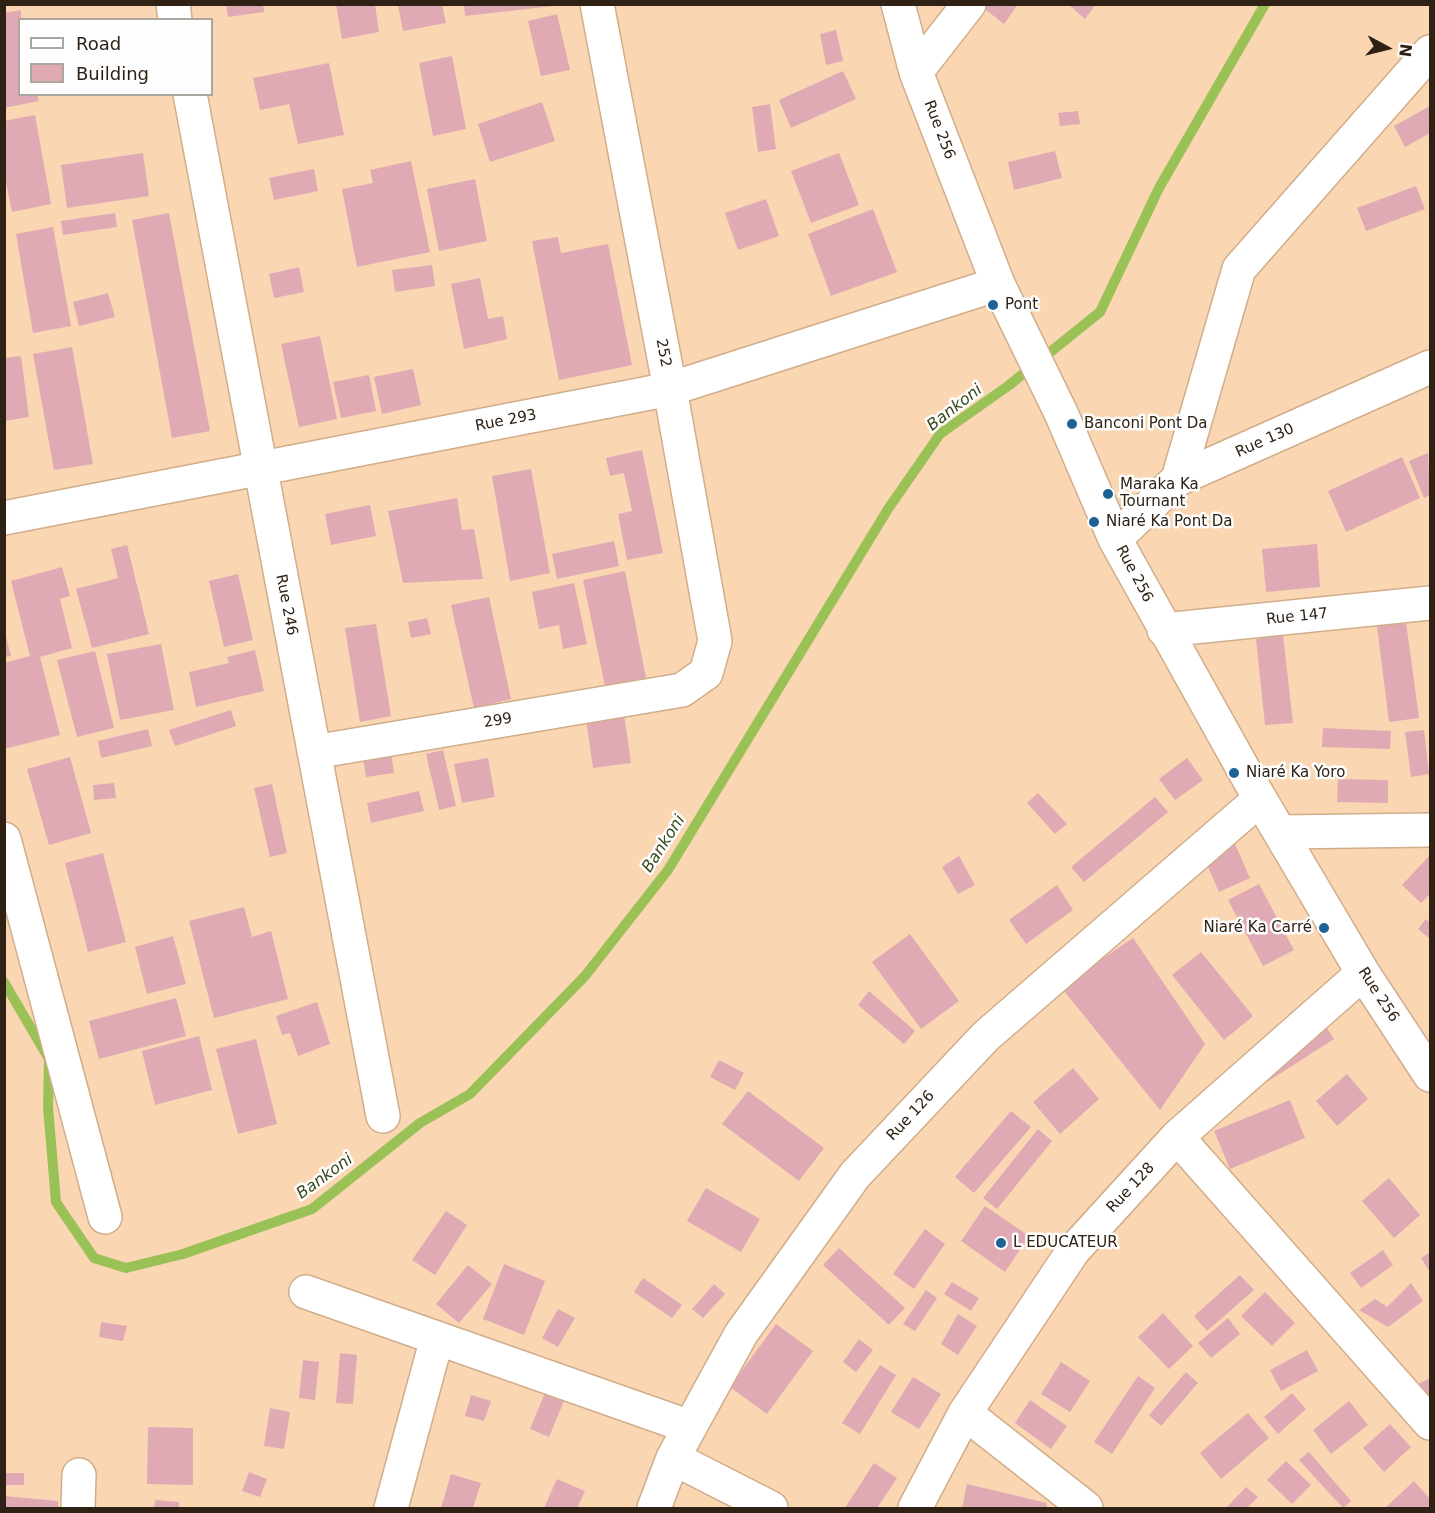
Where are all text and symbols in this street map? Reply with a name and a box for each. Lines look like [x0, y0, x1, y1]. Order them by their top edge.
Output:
legend [18, 18, 213, 96]
north arrow [1357, 18, 1417, 78]
text: Road [76, 33, 121, 54]
text: N [1395, 42, 1416, 58]
text: Building [76, 63, 149, 84]
street label: Rue 256 [920, 98, 958, 162]
place label: Pont [1005, 296, 1038, 314]
marker: Pont [986, 298, 1000, 312]
street label: 252 [651, 337, 675, 369]
water label: Bankoni [924, 381, 986, 435]
street label: Rue 293 [474, 406, 538, 436]
place label: Banconi Pont Da [1084, 415, 1207, 433]
marker: Banconi Pont Da [1065, 417, 1079, 431]
street label: Rue 130 [1233, 420, 1297, 462]
place label: Maraka Ka Tournant [1120, 476, 1199, 511]
marker: Maraka Ka Tournant [1101, 487, 1115, 501]
place label: Niaré Ka Pont Da [1106, 513, 1233, 531]
marker: Niaré Ka Pont Da [1087, 515, 1101, 529]
street label: Rue 256 [1112, 542, 1156, 606]
street label: Rue 246 [271, 573, 301, 637]
street label: Rue 147 [1265, 605, 1329, 629]
street label: 299 [482, 710, 514, 732]
place label: Niaré Ka Yoro [1246, 764, 1345, 782]
marker: Niaré Ka Yoro [1227, 766, 1241, 780]
water label: Bankoni [638, 812, 690, 876]
place label: Niaré Ka Carré [1203, 919, 1312, 937]
marker: Niaré Ka Carré [1317, 921, 1331, 935]
street label: Rue 256 [1354, 964, 1402, 1026]
street label: Rue 126 [883, 1087, 939, 1145]
water label: Bankoni [293, 1150, 357, 1204]
street label: Rue 128 [1103, 1159, 1159, 1217]
place label: L EDUCATEUR [1013, 1234, 1118, 1252]
marker: L EDUCATEUR [994, 1236, 1008, 1250]

